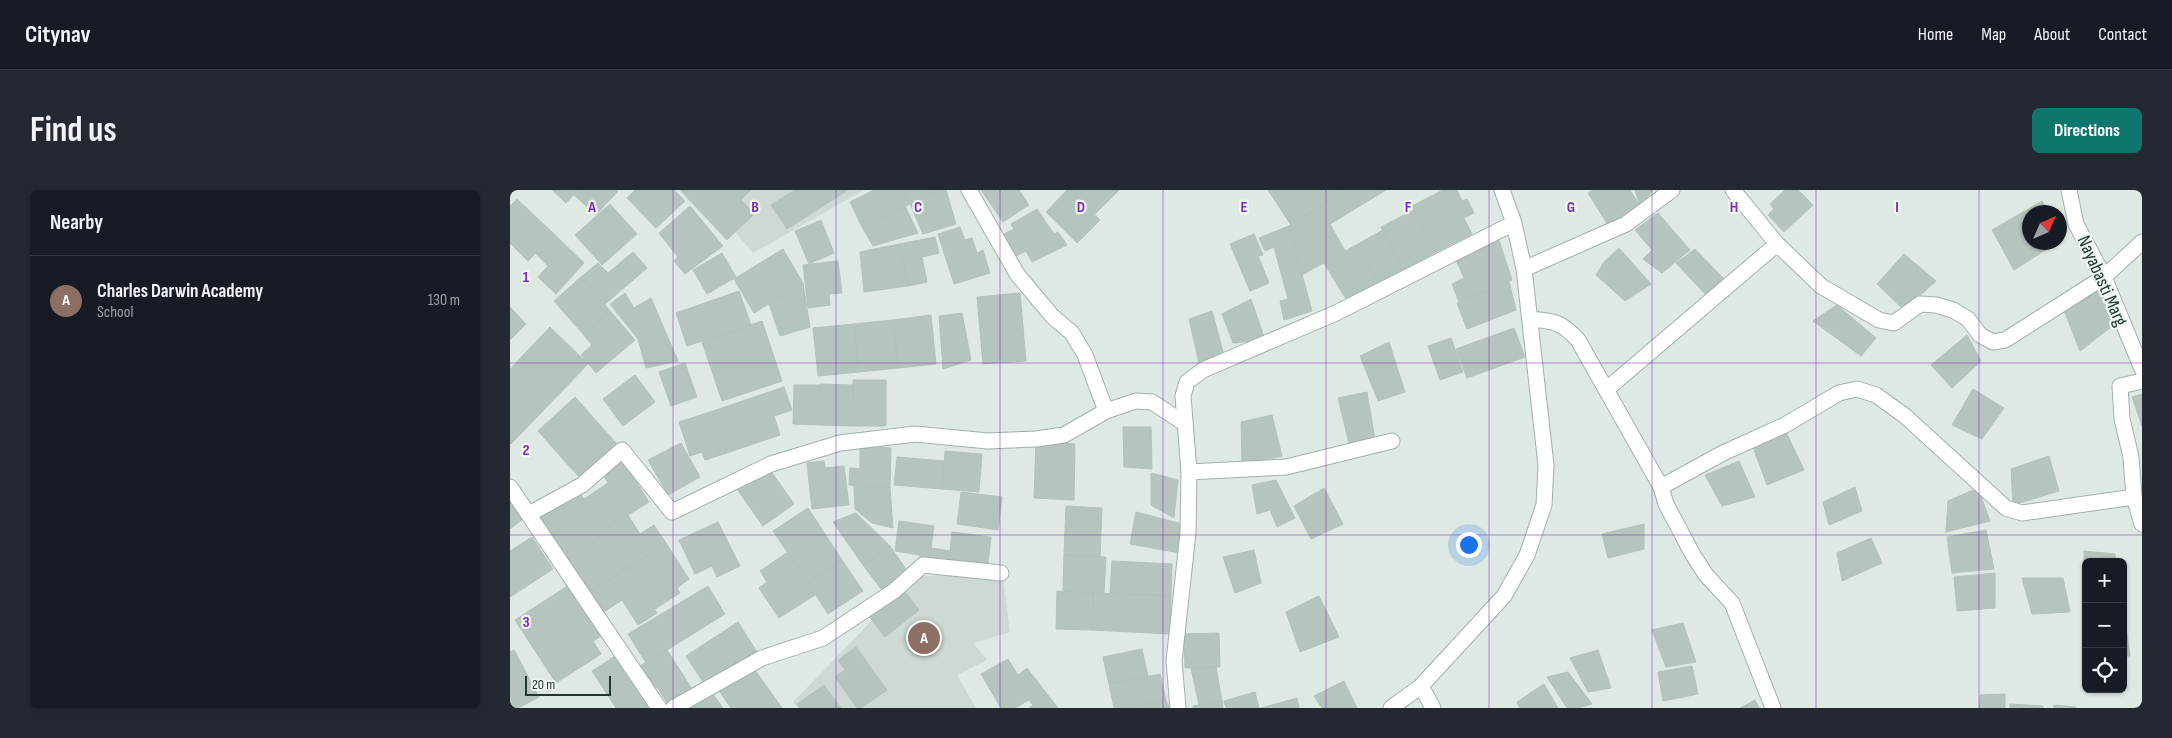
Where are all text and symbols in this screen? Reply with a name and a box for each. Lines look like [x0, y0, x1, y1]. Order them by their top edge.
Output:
text: Citynav [25, 20, 91, 49]
text: Home [1918, 24, 1953, 45]
text: Map [1981, 24, 2006, 45]
text: About [2034, 24, 2070, 45]
text: Contact [2098, 24, 2147, 45]
button: Directions [2032, 108, 2142, 153]
text: Find us [30, 109, 117, 152]
text: A [587, 198, 596, 217]
text: B [751, 198, 759, 217]
text: C [914, 198, 922, 217]
text: D [1077, 198, 1085, 217]
text: E [1241, 198, 1248, 217]
text: F [1405, 198, 1412, 217]
text: G [1567, 198, 1575, 217]
text: H [1730, 198, 1738, 217]
text: I [1895, 198, 1899, 217]
north arrow [2022, 205, 2067, 250]
text: Nearby [50, 210, 103, 235]
street label: Nayabasti Marg [2072, 232, 2132, 330]
text: 1 [523, 268, 530, 287]
text: Charles Darwin Academy [97, 280, 263, 303]
text: A [62, 291, 70, 310]
text: 130 m [428, 291, 460, 310]
text: School [97, 303, 133, 322]
text: 2 [522, 441, 530, 460]
your location [1456, 532, 1482, 558]
map controls [2082, 558, 2127, 693]
button: + [2082, 558, 2127, 603]
button: − [2082, 603, 2127, 648]
text: 3 [522, 613, 530, 632]
pin: A [908, 619, 940, 657]
button: locate [2082, 648, 2127, 693]
scale bar [525, 673, 611, 696]
text: 20 m [532, 676, 555, 693]

